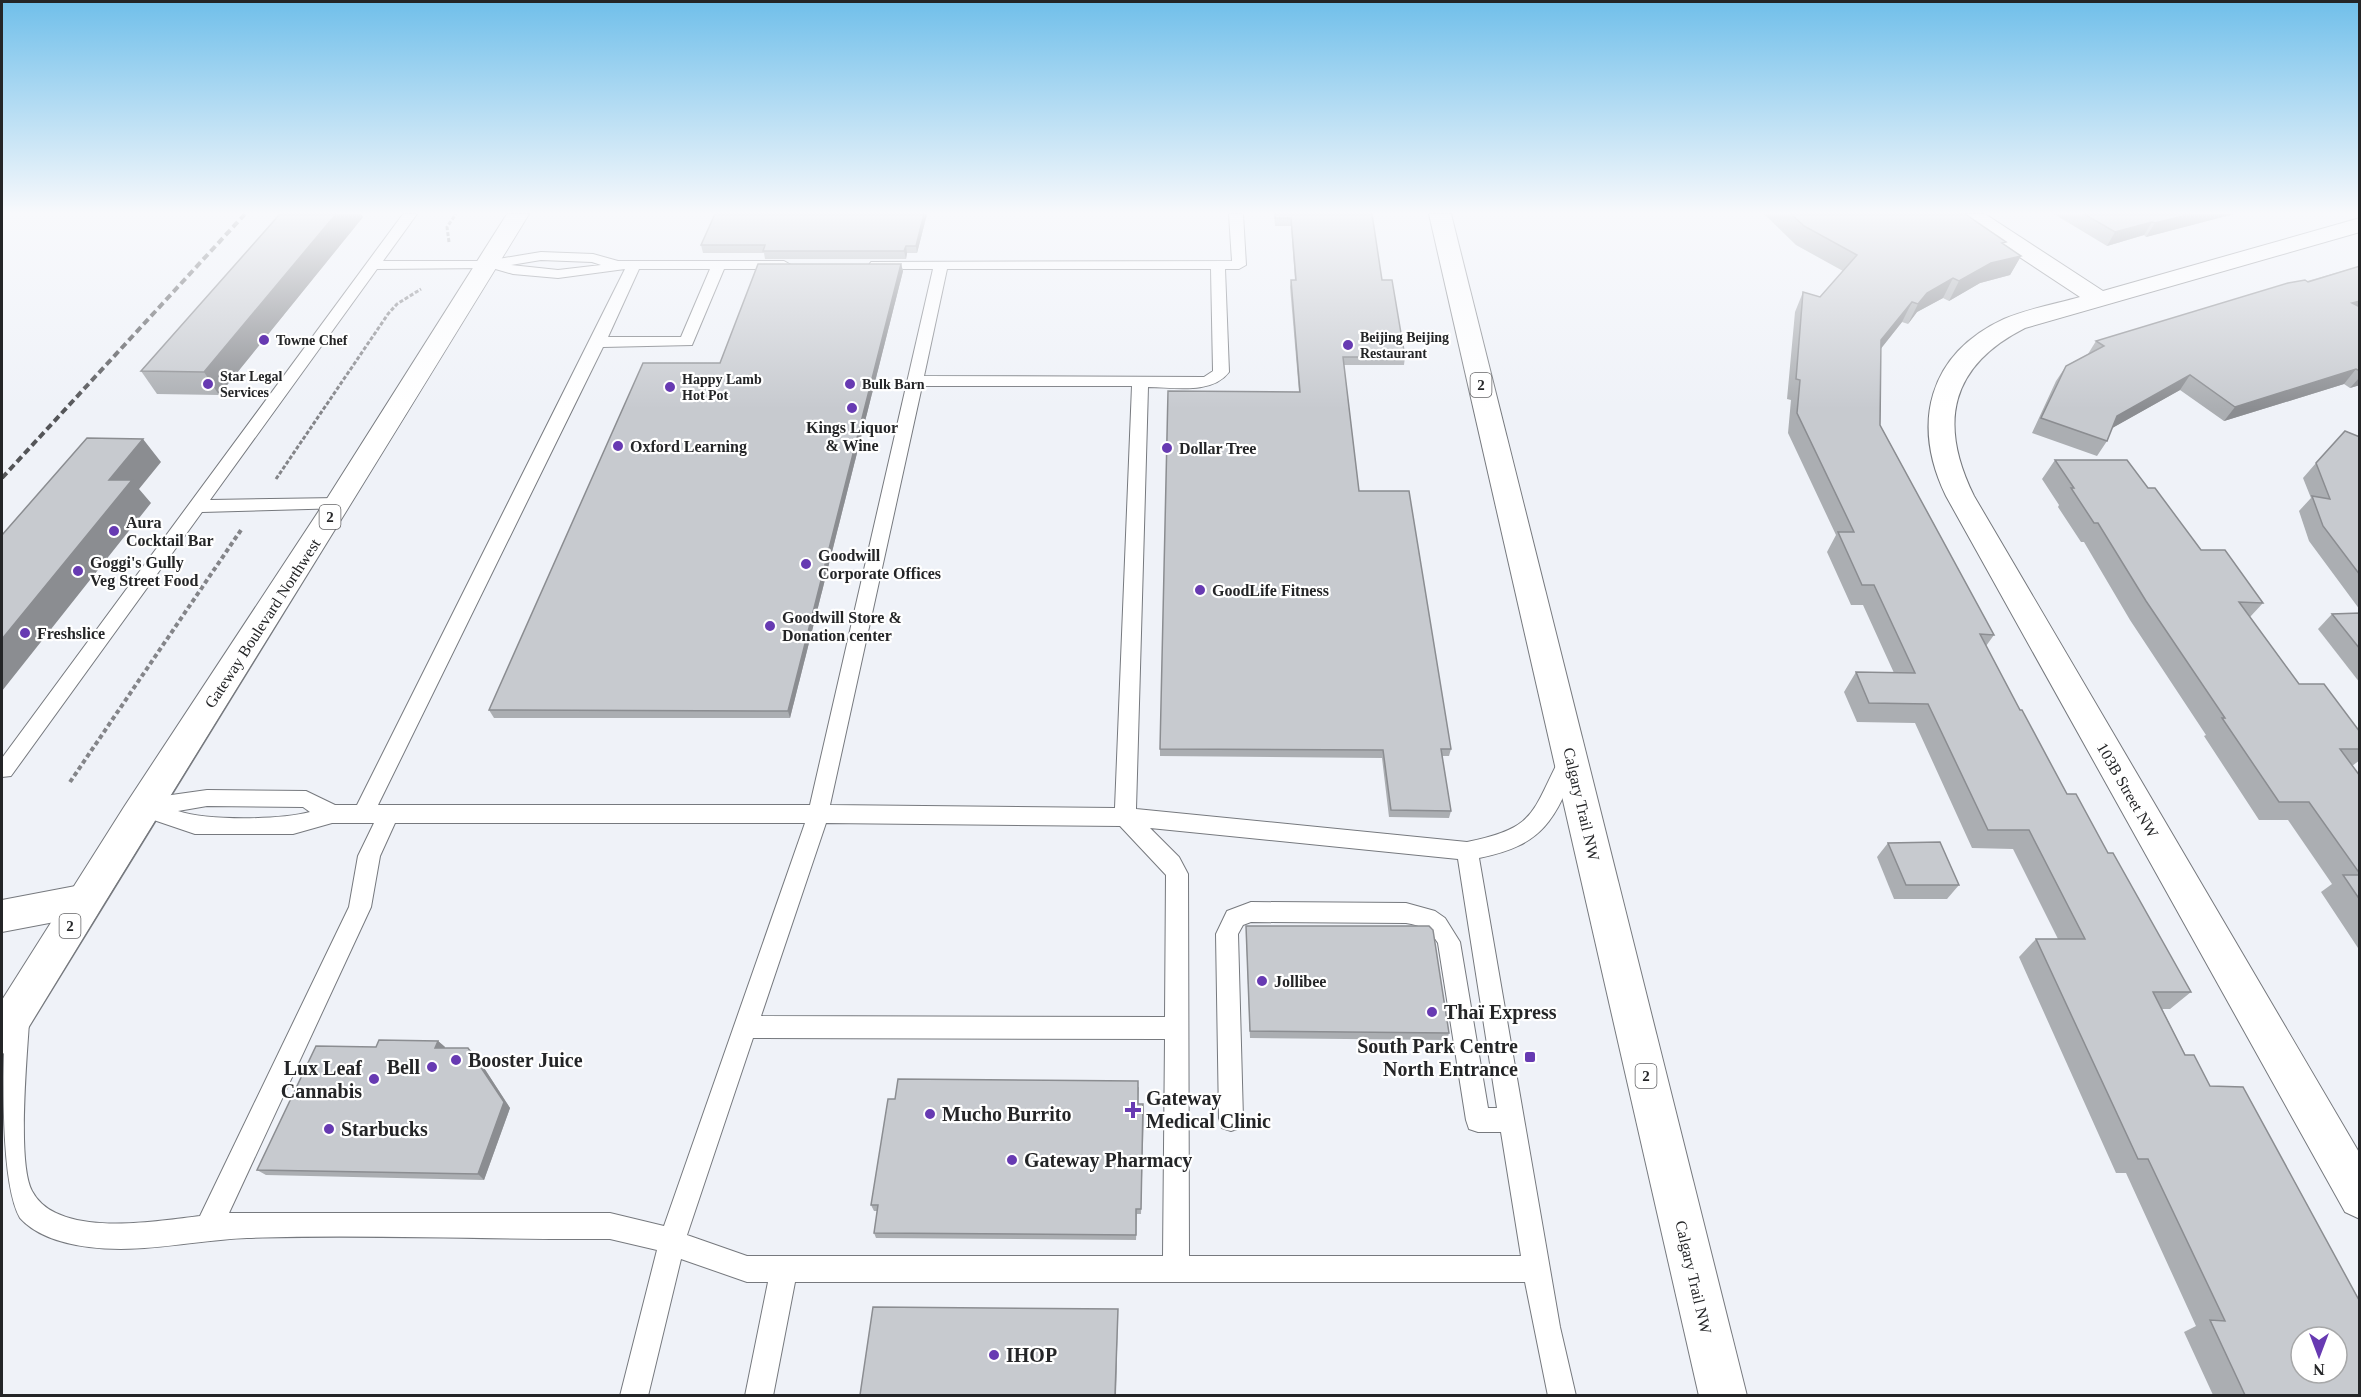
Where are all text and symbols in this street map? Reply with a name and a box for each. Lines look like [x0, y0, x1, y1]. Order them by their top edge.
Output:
place label: Beijing Beijing Restaurant [1360, 330, 1449, 361]
marker: Towne Chef [257, 333, 271, 347]
place label: Towne Chef [276, 333, 348, 348]
marker: Beijing Beijing Restaurant [1341, 338, 1355, 352]
place label: Star Legal Services [220, 369, 282, 400]
place label: Happy Lamb Hot Pot [682, 372, 762, 403]
road number: 2 [1470, 373, 1492, 397]
marker: Star Legal Services [201, 377, 215, 391]
marker: Bulk Barn [843, 377, 857, 391]
place label: Bulk Barn [862, 377, 925, 392]
marker: Happy Lamb Hot Pot [663, 380, 677, 394]
marker: Kings Liquor & Wine [845, 401, 859, 415]
place label: Kings Liquor & Wine [806, 419, 898, 454]
place label: Oxford Learning [630, 438, 747, 456]
marker: Oxford Learning [611, 439, 625, 453]
place label: Dollar Tree [1179, 440, 1256, 457]
marker: Dollar Tree [1160, 441, 1174, 455]
road number: 2 [320, 505, 340, 529]
place label: Aura Cocktail Bar [126, 514, 214, 549]
marker: Aura Cocktail Bar [107, 524, 121, 538]
street label: Gateway Boulevard Northwest [201, 535, 325, 712]
place label: Goodwill Corporate Offices [818, 547, 941, 583]
place label: Goggi's Gully Veg Street Food [90, 554, 199, 590]
marker: Goodwill Corporate Offices [799, 557, 813, 571]
marker: Goggi's Gully Veg Street Food [71, 564, 85, 578]
place label: GoodLife Fitness [1212, 582, 1329, 599]
marker: GoodLife Fitness [1193, 583, 1207, 597]
place label: Goodwill Store & Donation center [782, 609, 902, 644]
marker: Goodwill Store & Donation center [763, 619, 777, 633]
place label: Freshslice [37, 625, 105, 642]
marker: Freshslice [18, 626, 32, 640]
street label: 103B Street NW [2094, 740, 2162, 841]
street label: Calgary Trail NW [1559, 746, 1603, 863]
road number: 2 [60, 914, 80, 938]
place label: Jollibee [1274, 973, 1326, 990]
marker: Jollibee [1255, 974, 1269, 988]
place label: Thaï Express [1444, 1001, 1557, 1024]
marker: Thaï Express [1425, 1005, 1439, 1019]
place label: South Park Centre North Entrance [1357, 1035, 1518, 1080]
place label: Booster Juice [468, 1049, 583, 1071]
marker: South Park Centre North Entrance [1523, 1050, 1537, 1064]
marker: Booster Juice [449, 1053, 463, 1067]
place label: Bell [387, 1056, 420, 1078]
place label: Lux Leaf Cannabis [281, 1057, 362, 1102]
marker: Bell [425, 1060, 439, 1074]
road number: 2 [1636, 1064, 1656, 1088]
marker: Lux Leaf Cannabis [367, 1072, 381, 1086]
place label: Gateway Medical Clinic [1146, 1087, 1271, 1132]
marker: Gateway Medical Clinic [1124, 1101, 1142, 1119]
place label: Mucho Burrito [942, 1103, 1071, 1125]
marker: Mucho Burrito [923, 1107, 937, 1121]
place label: Starbucks [341, 1118, 428, 1140]
marker: Starbucks [322, 1122, 336, 1136]
place label: Gateway Pharmacy [1024, 1149, 1192, 1172]
marker: Gateway Pharmacy [1005, 1153, 1019, 1167]
street label: Calgary Trail NW [1671, 1219, 1715, 1336]
north arrow [2289, 1325, 2349, 1385]
place label: IHOP [1006, 1344, 1057, 1366]
marker: IHOP [987, 1348, 1001, 1362]
text: N [2313, 1361, 2325, 1378]

